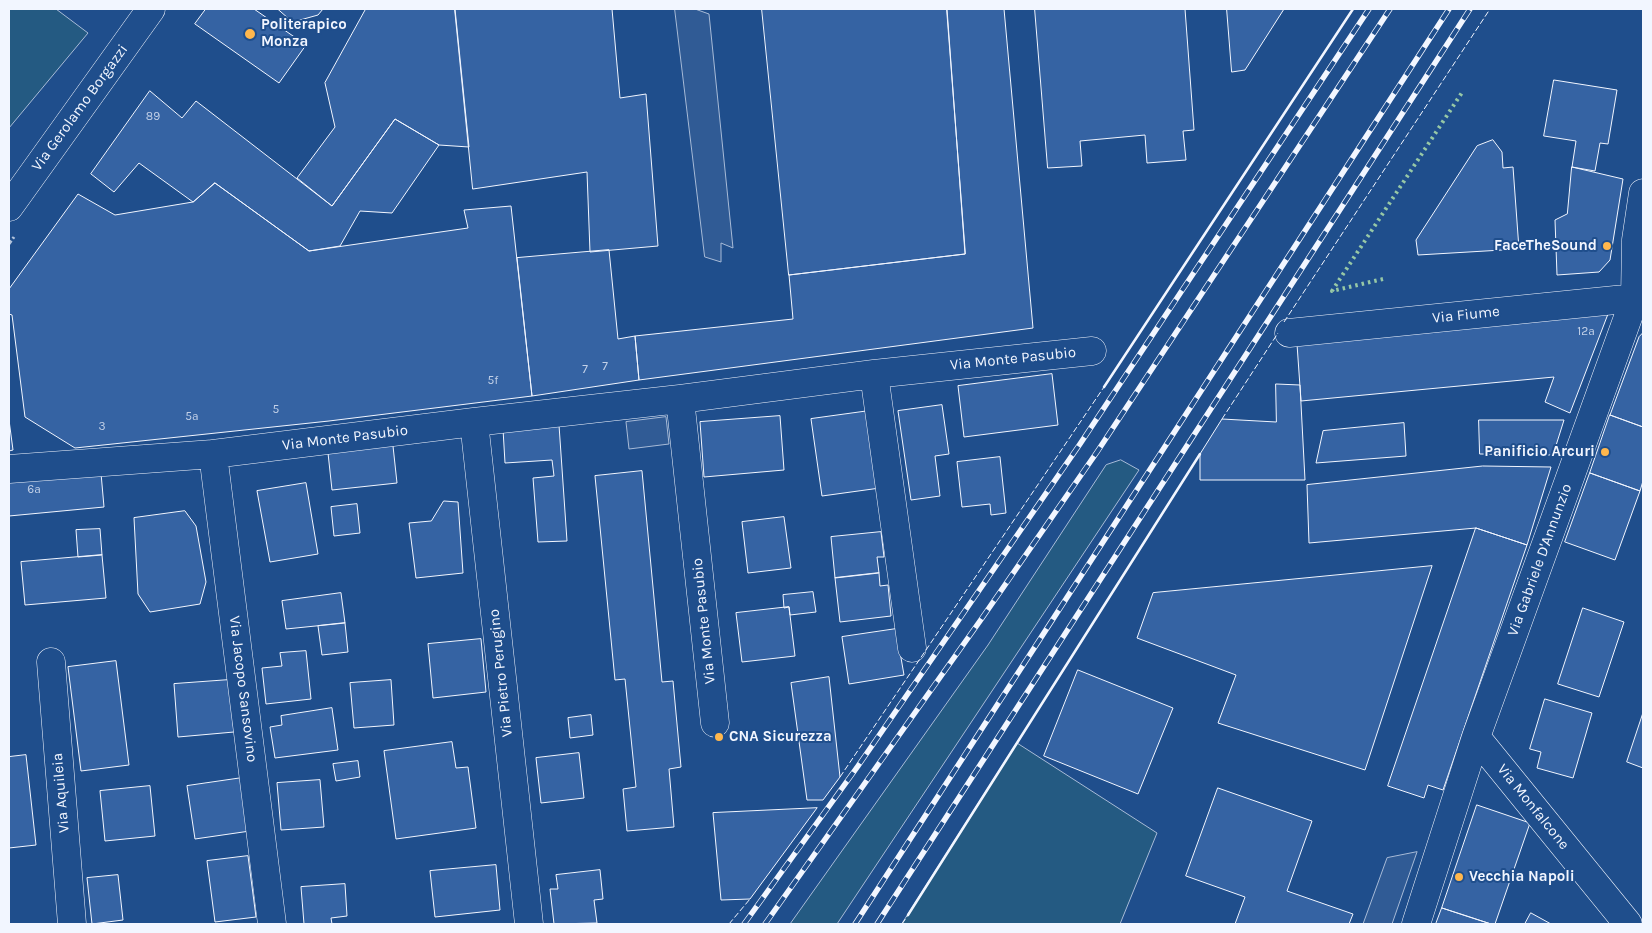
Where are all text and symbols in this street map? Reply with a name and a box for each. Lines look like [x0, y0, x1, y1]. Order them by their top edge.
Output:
place label: Politerapico Monza [261, 16, 347, 51]
marker: Politerapico Monza [243, 27, 257, 41]
street label: Via Gerolamo Borgazzi [28, 41, 132, 175]
house number: 89 [146, 110, 160, 124]
place label: FaceTheSound [1494, 237, 1597, 255]
marker: FaceTheSound [1601, 240, 1613, 252]
street label: Via Fiume [1431, 303, 1501, 327]
house number: 12a [1577, 325, 1595, 339]
street label: Via Monte Pasubio [949, 343, 1077, 375]
house number: 7 [602, 360, 608, 374]
house number: 7 [582, 363, 588, 377]
house number: 5f [488, 374, 498, 388]
house number: 5 [273, 403, 279, 417]
house number: 5a [185, 410, 199, 424]
house number: 3 [98, 420, 106, 434]
street label: Via Monte Pasubio [281, 421, 409, 455]
place label: Panificio Arcuri [1484, 443, 1595, 461]
marker: Panificio Arcuri [1599, 446, 1611, 458]
street label: Via Gabriele D'Annunzio [1504, 481, 1576, 639]
house number: 6a [27, 483, 41, 497]
street label: Via Monte Pasubio [688, 557, 720, 685]
street label: Via Pietro Perugino [485, 608, 517, 738]
street label: Via Jacopo Sansovino [225, 615, 261, 763]
place label: CNA Sicurezza [729, 728, 832, 746]
marker: CNA Sicurezza [713, 731, 725, 743]
street label: Via Aquileia [49, 752, 73, 834]
street label: Via Monfalcone [1493, 761, 1573, 853]
place label: Vecchia Napoli [1469, 868, 1575, 886]
marker: Vecchia Napoli [1453, 871, 1465, 883]

